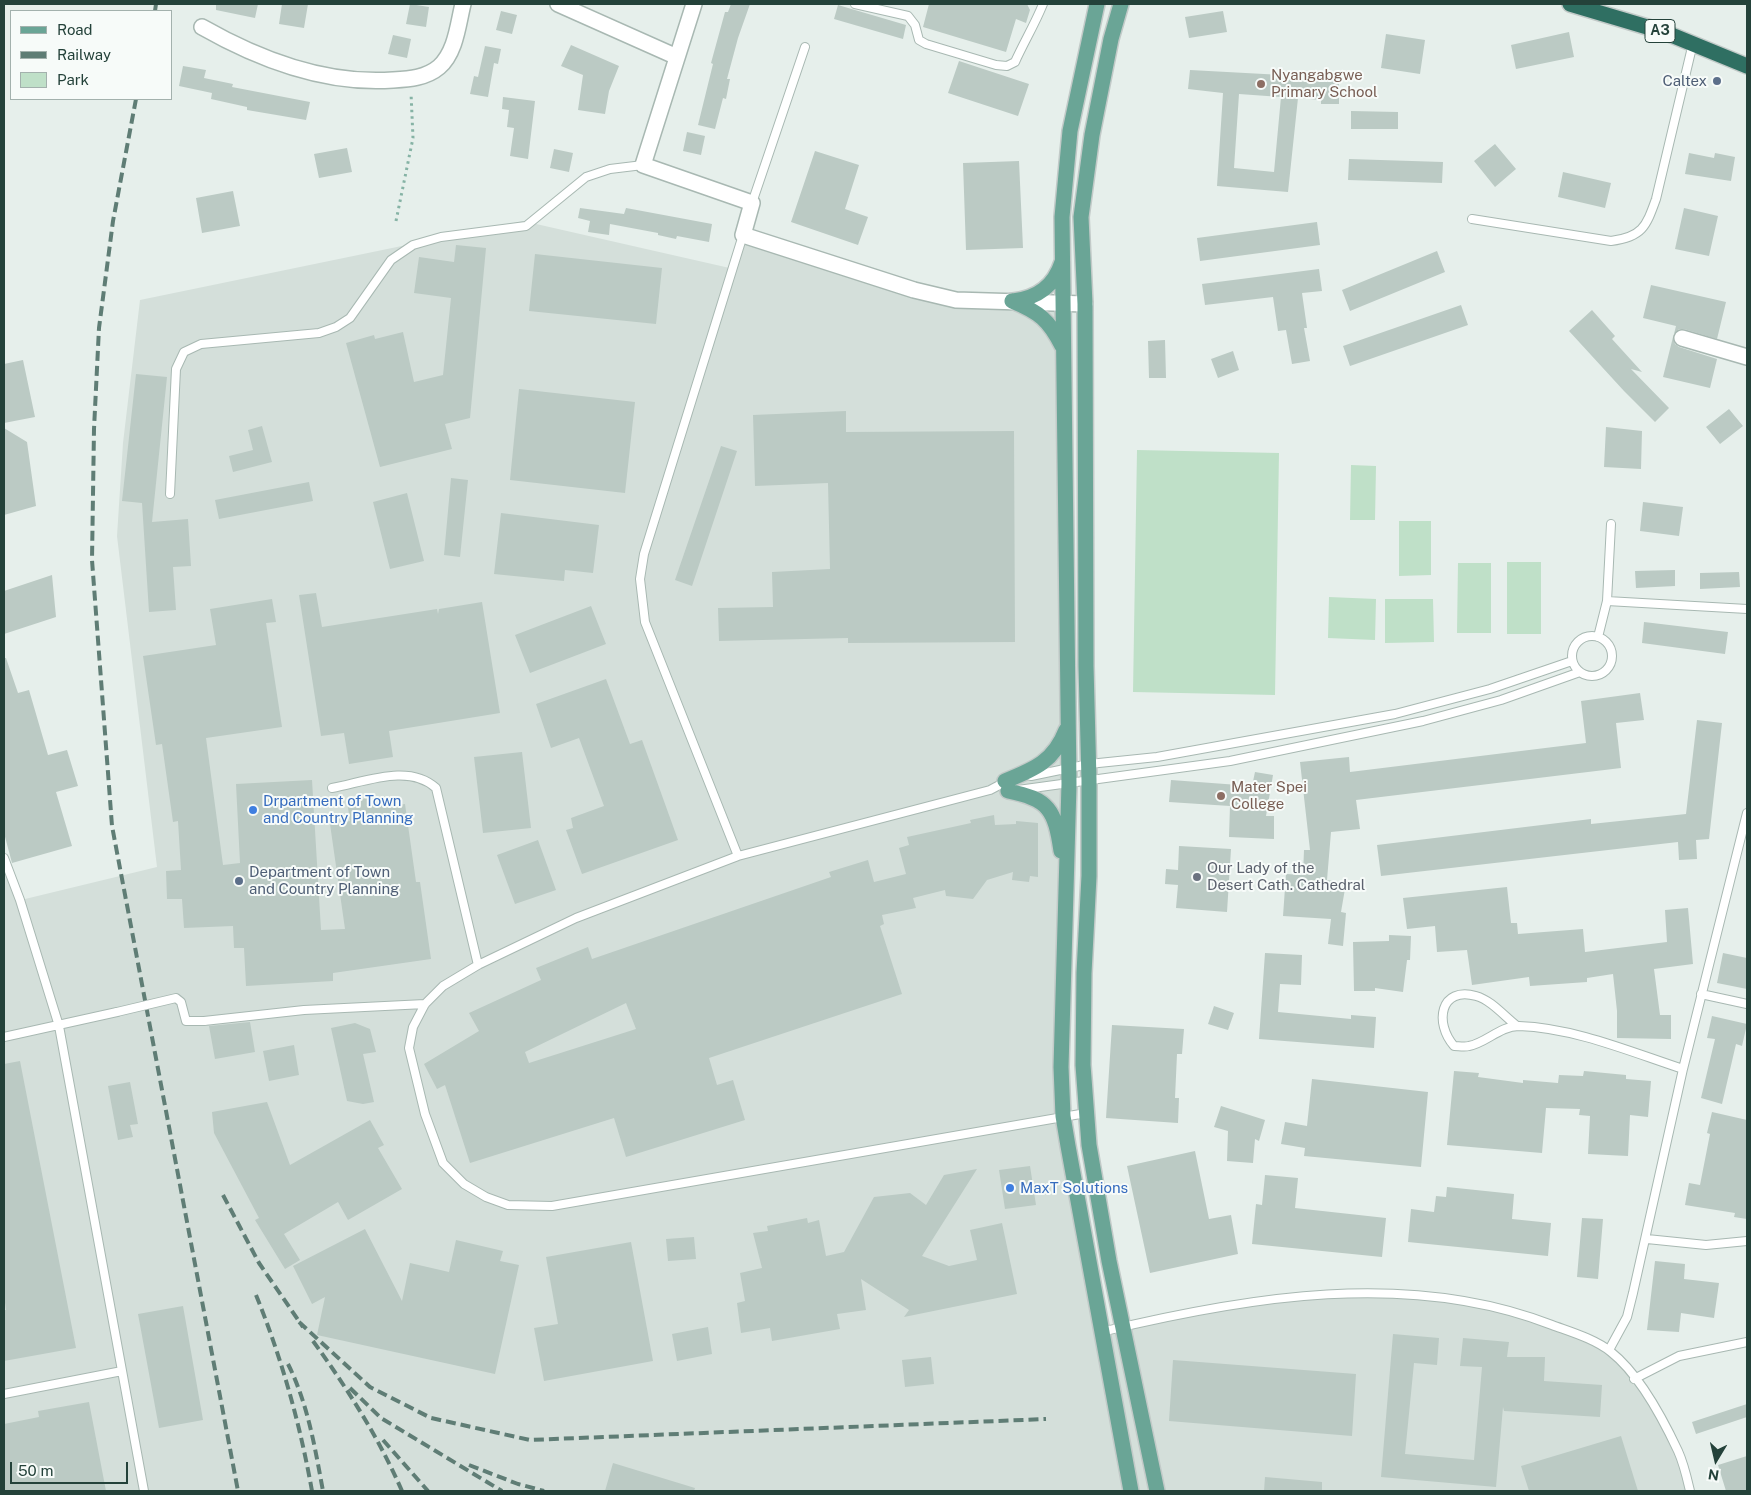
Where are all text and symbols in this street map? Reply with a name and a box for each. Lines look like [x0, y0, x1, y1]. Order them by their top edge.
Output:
legend [10, 10, 172, 100]
road number: A3 [1645, 20, 1675, 42]
text: Road [57, 21, 93, 38]
text: Railway [57, 46, 111, 63]
place label: Nyangabgwe Primary School [1271, 66, 1377, 101]
text: Park [57, 71, 89, 88]
place label: Caltex [1662, 72, 1707, 90]
marker: Caltex [1711, 75, 1723, 87]
marker: Nyangabgwe Primary School [1255, 78, 1267, 90]
place label: Mater Spei College [1231, 778, 1307, 813]
marker: Mater Spei College [1215, 790, 1227, 802]
place label: Drpartment of Town and Country Planning [263, 792, 413, 827]
marker: Drpartment of Town and Country Planning [247, 804, 259, 816]
place label: Our Lady of the Desert Cath. Cathedral [1207, 859, 1365, 894]
place label: Department of Town and Country Planning [249, 863, 399, 898]
marker: Our Lady of the Desert Cath. Cathedral [1191, 871, 1203, 883]
marker: Department of Town and Country Planning [233, 875, 245, 887]
place label: MaxT Solutions [1020, 1179, 1128, 1197]
marker: MaxT Solutions [1004, 1182, 1016, 1194]
north arrow [1691, 1435, 1741, 1485]
scale bar [12, 1452, 130, 1484]
text: 50 m [18, 1462, 53, 1479]
text: N [1707, 1466, 1720, 1484]

